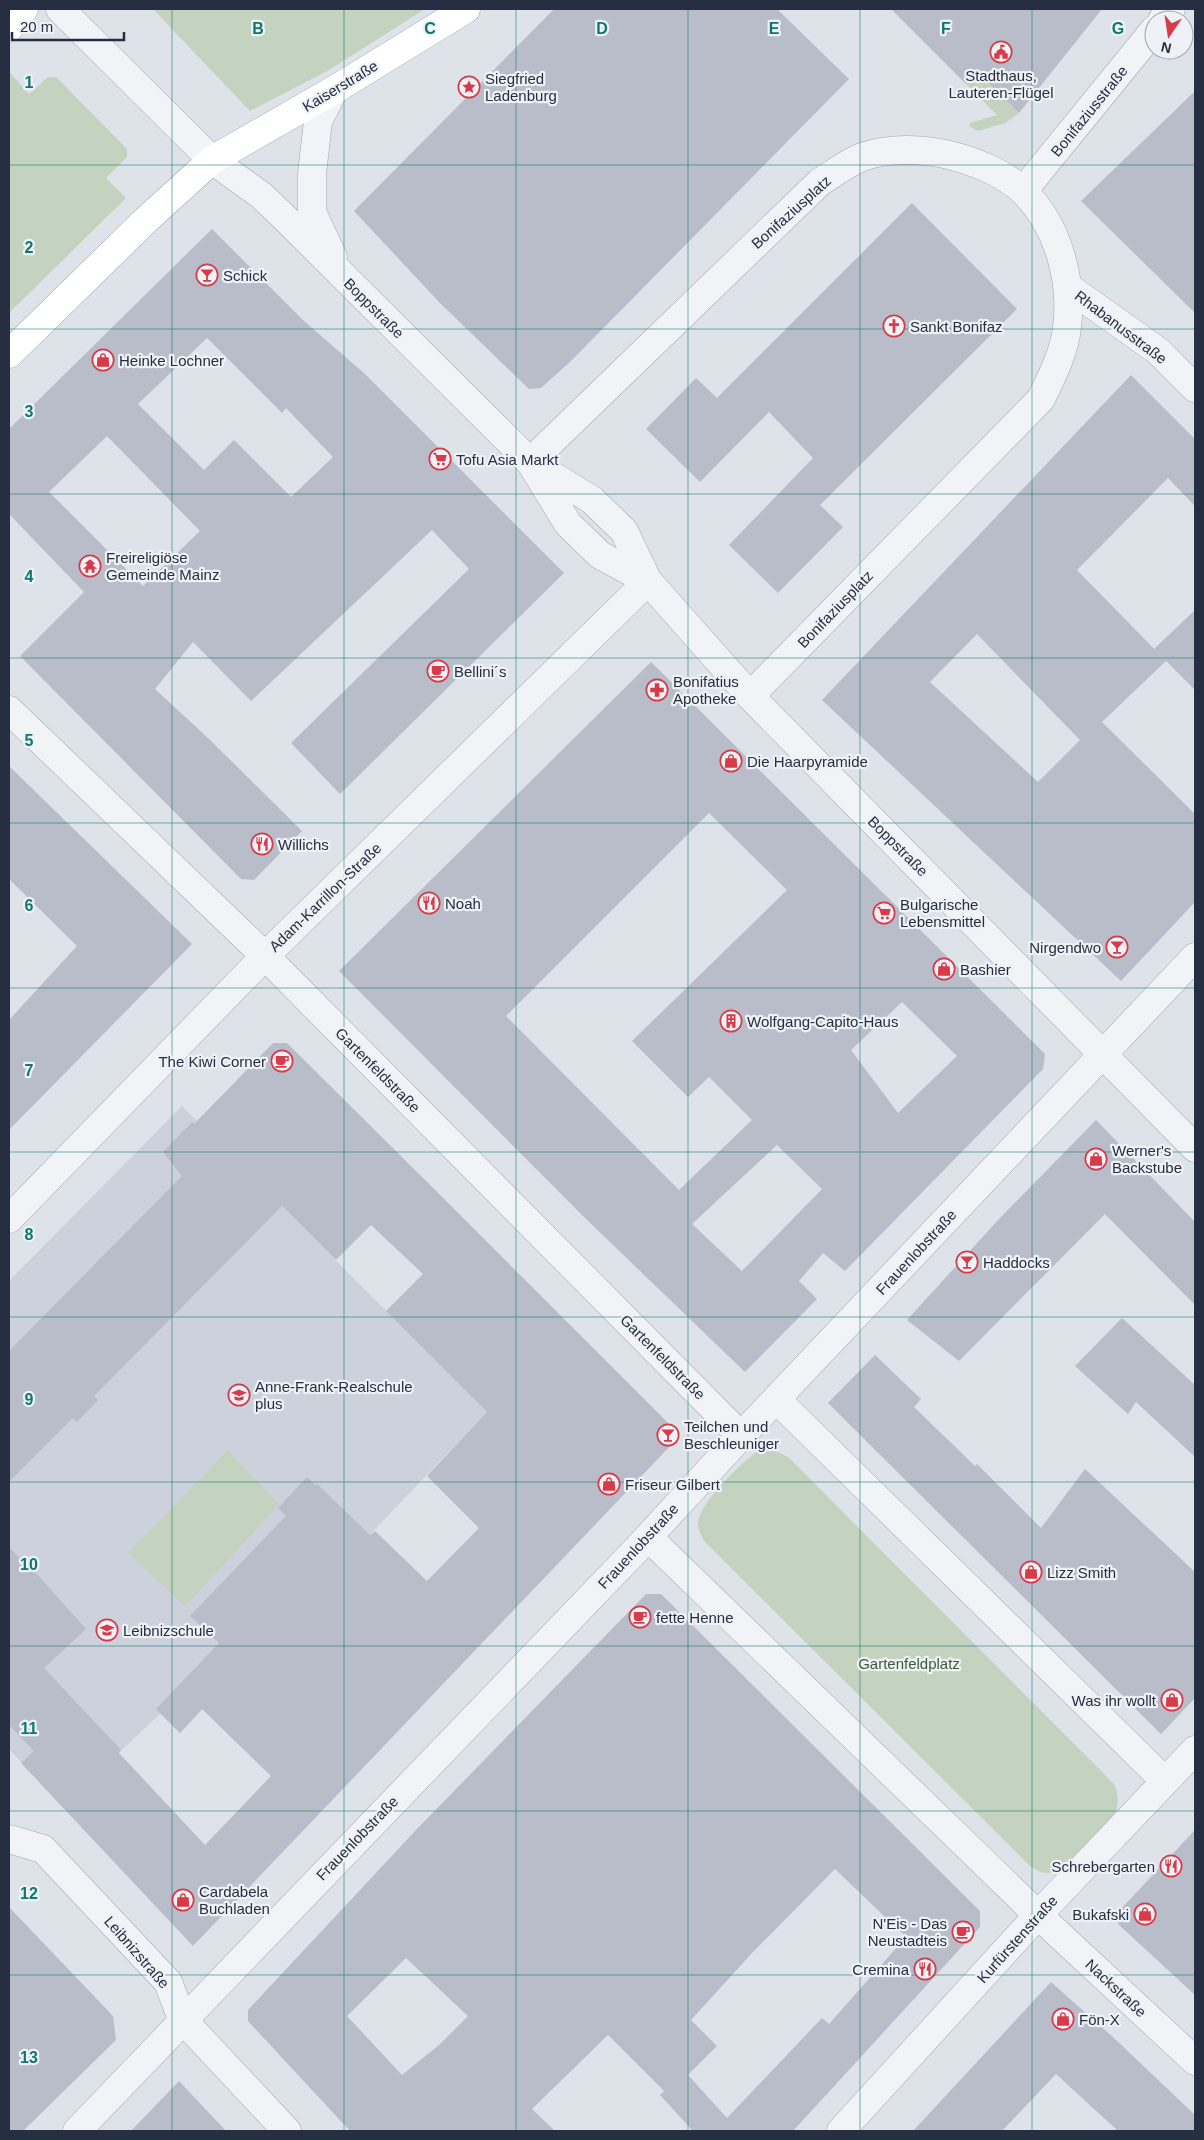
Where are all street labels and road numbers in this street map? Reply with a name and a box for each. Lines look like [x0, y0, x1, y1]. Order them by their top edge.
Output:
street label: Kaiserstraße [299, 57, 381, 115]
street label: Bonifaziusstraße [1047, 62, 1131, 160]
street label: Bonifaziusplatz [748, 172, 834, 252]
street label: Boppstraße [341, 275, 407, 341]
street label: Rhabanusstraße [1072, 287, 1170, 367]
street label: Bonifaziusplatz [794, 567, 876, 651]
street label: Boppstraße [865, 813, 931, 879]
street label: Adam-Karrillon-Straße [265, 839, 385, 955]
street label: Gartenfeldstraße [332, 1024, 424, 1116]
street label: Frauenlobstraße [872, 1206, 960, 1298]
street label: Gartenfeldstraße [617, 1311, 709, 1403]
street label: Frauenlobstraße [594, 1500, 682, 1592]
street label: Frauenlobstraße [313, 1793, 401, 1883]
street label: Kurfürstenstraße [973, 1892, 1061, 1986]
street label: Leibnizstraße [101, 1912, 173, 1992]
street label: Nackstraße [1082, 1956, 1150, 2020]

